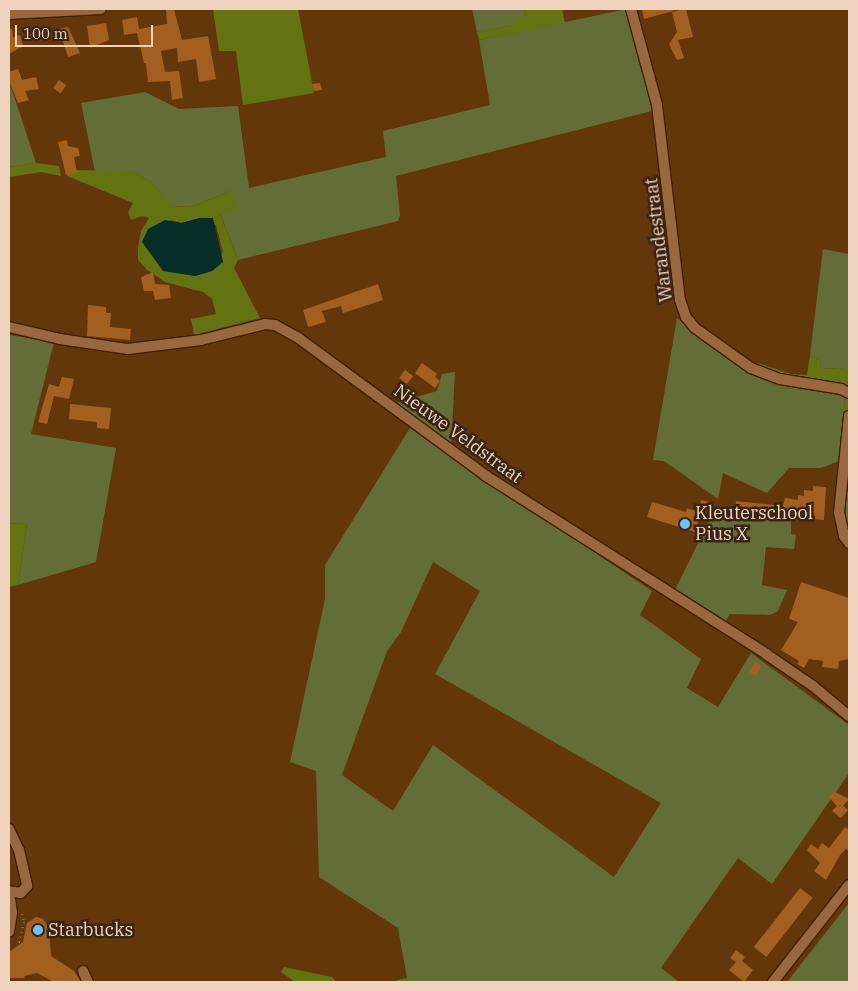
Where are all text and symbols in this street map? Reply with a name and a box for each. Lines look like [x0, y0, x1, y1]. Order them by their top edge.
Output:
scale bar [18, 15, 155, 47]
text: 100 m [23, 24, 68, 43]
street label: Warandestraat [641, 177, 677, 303]
street label: Nieuwe Veldstraat [389, 380, 527, 488]
place label: Kleuterschool Pius X [695, 503, 813, 546]
marker: Kleuterschool Pius X [679, 518, 691, 530]
place label: Starbucks [48, 919, 133, 941]
marker: Starbucks [32, 924, 44, 936]

